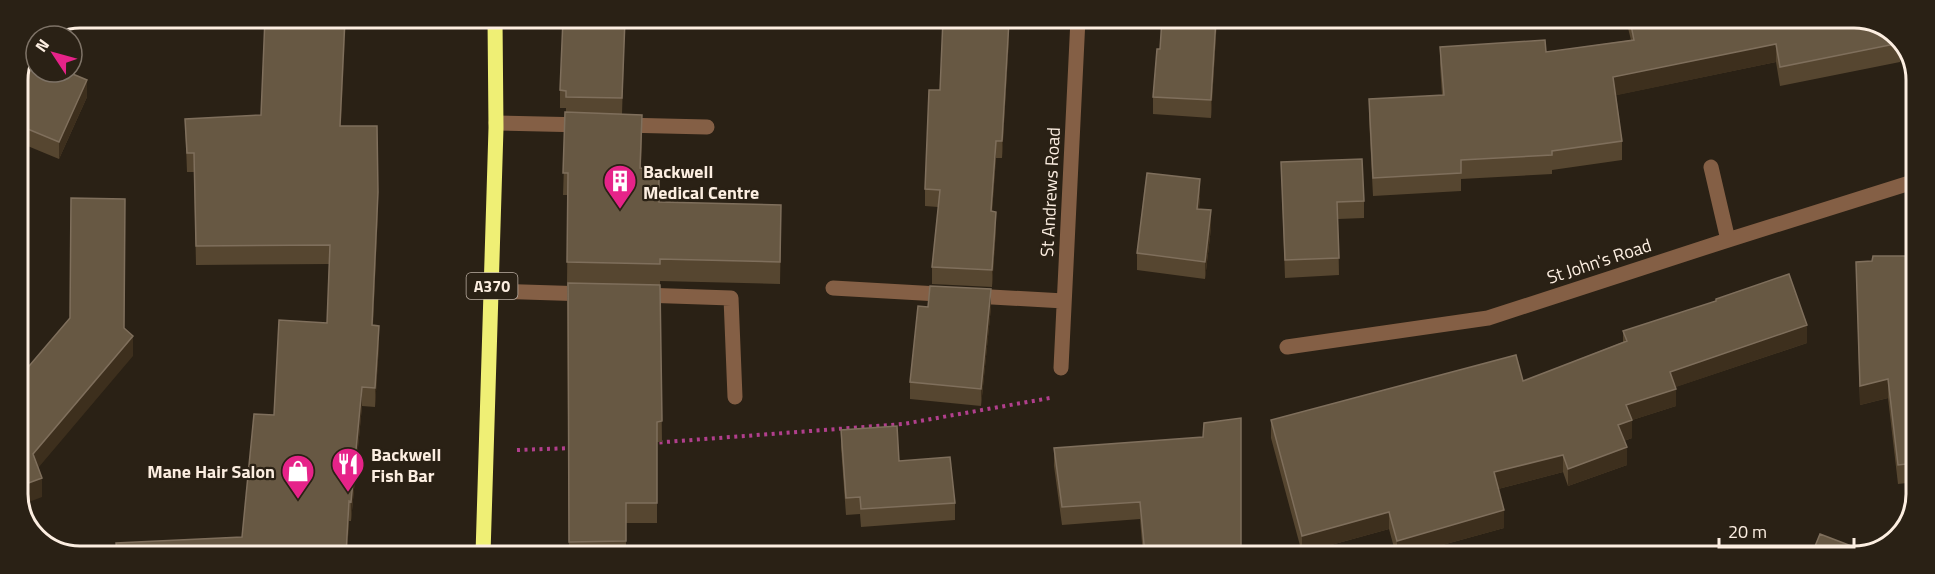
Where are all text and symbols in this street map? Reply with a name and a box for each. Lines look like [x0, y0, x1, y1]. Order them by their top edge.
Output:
north arrow [24, 24, 84, 84]
text: N [29, 34, 55, 57]
street label: St Andrews Road [1033, 126, 1067, 258]
place label: Backwell Medical Centre [643, 158, 759, 206]
building icon: Backwell Medical Centre [602, 163, 638, 210]
street label: St John's Road [1543, 231, 1655, 291]
road number: A370 [466, 273, 518, 299]
place label: Backwell Fish Bar [371, 441, 441, 489]
restaurant icon: Backwell Fish Bar [330, 446, 366, 493]
shop icon: Mane Hair Salon [280, 453, 316, 500]
place label: Mane Hair Salon [147, 458, 275, 485]
scale bar [1719, 511, 1854, 549]
text: 20 m [1728, 518, 1767, 545]

